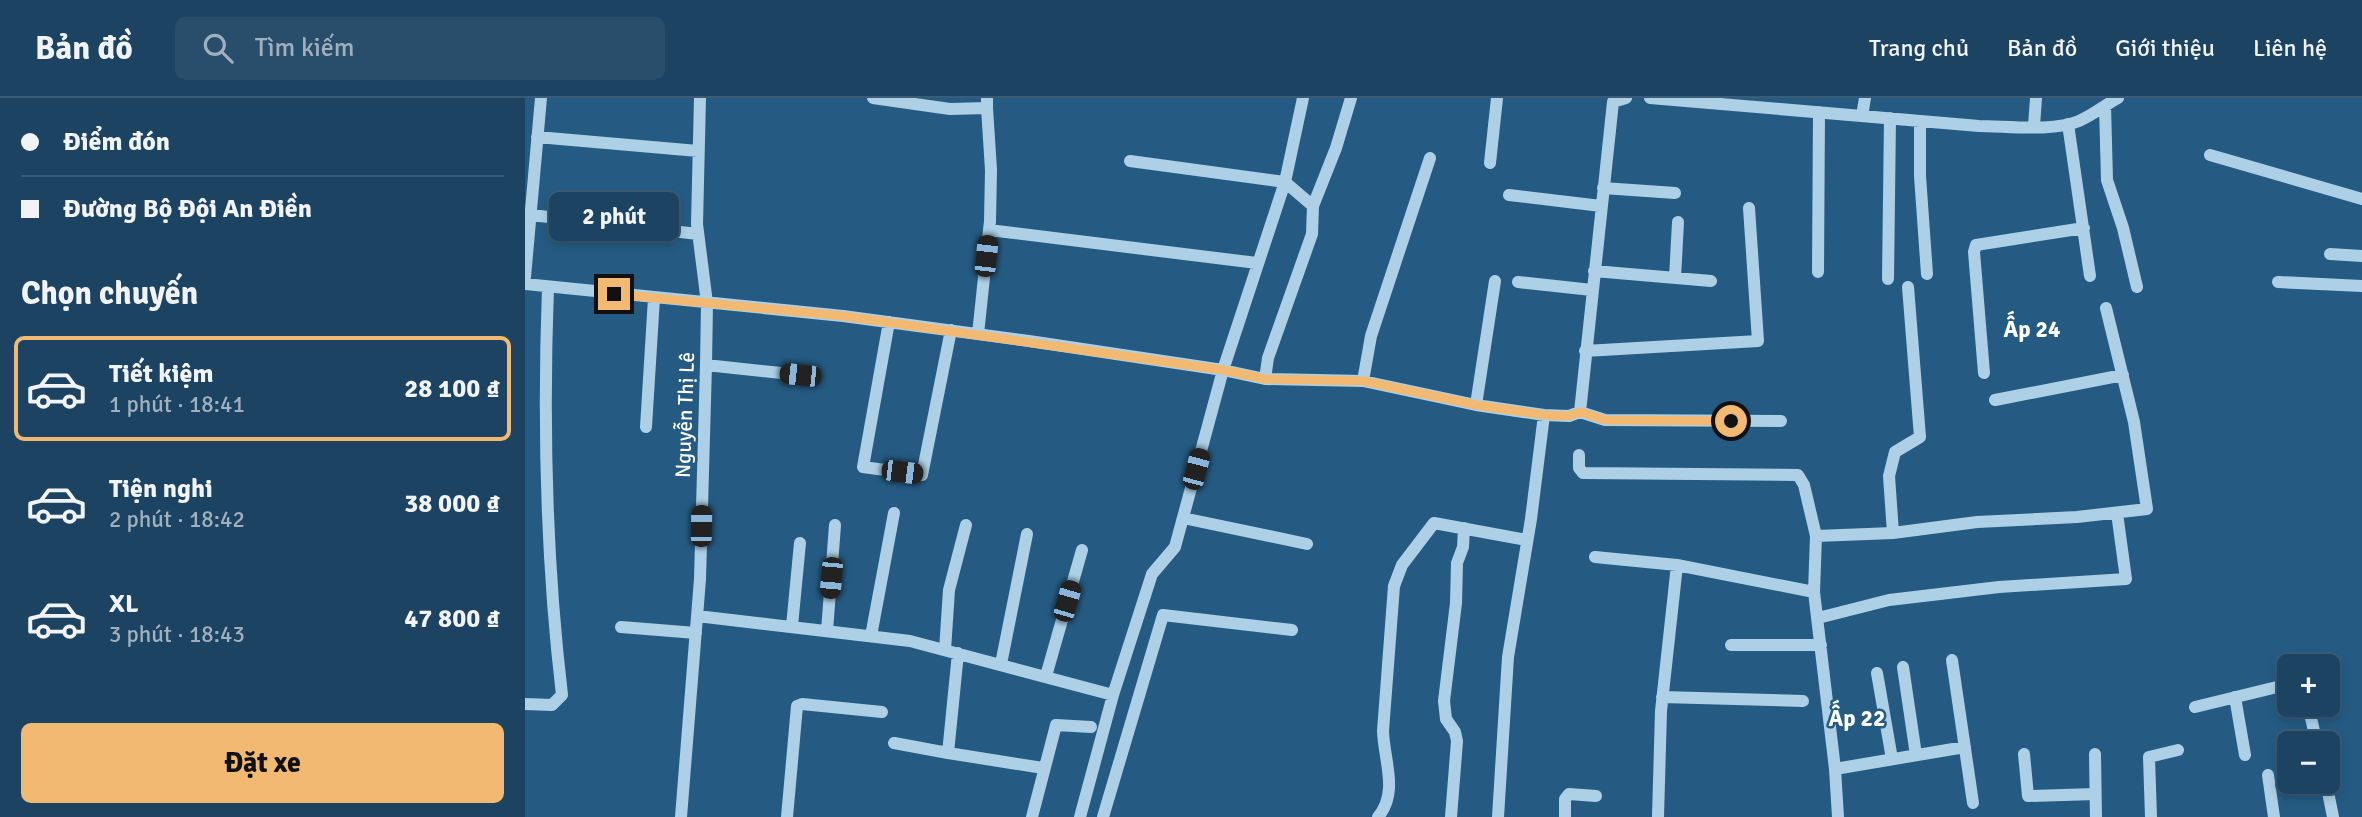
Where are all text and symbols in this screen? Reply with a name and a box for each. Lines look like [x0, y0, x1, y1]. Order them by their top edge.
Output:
search box [175, 17, 665, 80]
text: Bản đồ [35, 28, 133, 69]
icon: search [199, 29, 237, 67]
text: Tìm kiếm [255, 32, 355, 64]
text: Trang chủ [1869, 33, 1969, 63]
text: Bản đồ [2007, 33, 2077, 63]
text: Giới thiệu [2115, 33, 2215, 63]
text: Liên hệ [2253, 33, 2327, 63]
text: Điểm đón [63, 126, 170, 158]
callout: 2 phút [549, 192, 679, 242]
text: Đường Bộ Đội An Điền [63, 193, 312, 225]
text: 2 phút [582, 202, 646, 231]
car [974, 234, 999, 278]
text: Chọn chuyến [21, 274, 198, 313]
route end [598, 278, 630, 310]
district label: Ấp 24 [2004, 310, 2060, 344]
street label: Nguyễn Thị Lê [670, 352, 700, 478]
icon: car [25, 357, 88, 420]
text: Tiết kiệm [109, 358, 214, 390]
car [779, 362, 822, 388]
text: 28 100 ₫ [404, 373, 500, 405]
text: 1 phút · 18:41 [109, 390, 245, 419]
route start [1715, 405, 1747, 437]
car [1181, 446, 1212, 492]
car [880, 459, 925, 485]
icon: car [25, 472, 88, 535]
text: Tiện nghi [109, 473, 213, 505]
text: 38 000 ₫ [404, 488, 500, 520]
text: 2 phút · 18:42 [109, 505, 245, 534]
car [691, 505, 712, 547]
car [819, 556, 844, 600]
car [1052, 578, 1083, 624]
icon: car [25, 587, 88, 650]
text: XL [109, 588, 139, 620]
text: 47 800 ₫ [404, 603, 500, 635]
text: 3 phút · 18:43 [109, 620, 245, 649]
map controls [2277, 654, 2340, 794]
button: + [2277, 654, 2340, 717]
district label: Ấp 22 [1829, 699, 1885, 733]
button: Đặt xe [21, 723, 504, 803]
button: − [2277, 731, 2340, 794]

